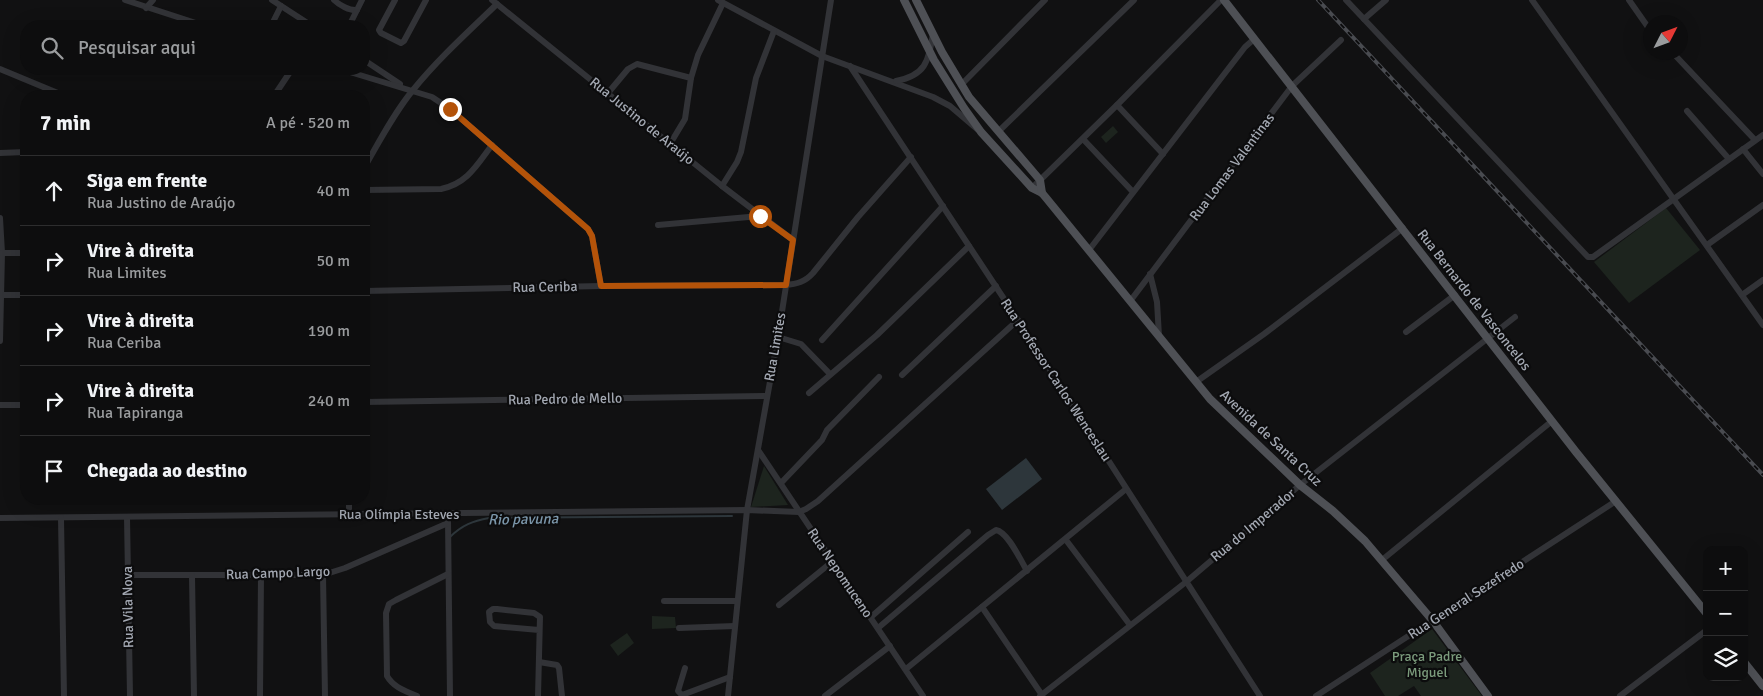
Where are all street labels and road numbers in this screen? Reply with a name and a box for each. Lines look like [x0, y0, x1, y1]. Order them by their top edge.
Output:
street label: Rua Justino de Araújo [586, 74, 698, 168]
street label: Rua Lomas Valentinas [1186, 110, 1278, 224]
street label: Rua Bernardo de Vasconcelos [1414, 226, 1534, 374]
street label: Rua Ceriba [512, 278, 578, 296]
street label: Rua Professor Carlos Wenceslau [997, 295, 1115, 465]
street label: Rua Limites [761, 311, 789, 383]
street label: Avenida de Santa Cruz [1216, 386, 1326, 490]
street label: Rua Pedro de Mello [508, 390, 622, 408]
street label: Rua do Imperador [1207, 484, 1299, 565]
street label: Rua Olímpia Esteves [339, 506, 459, 523]
street label: Rua Nepomuceno [804, 525, 876, 621]
street label: Rua General Sezefredo [1405, 555, 1527, 643]
street label: Rua Campo Largo [226, 563, 330, 583]
street label: Rua Vila Nova [119, 566, 137, 648]

